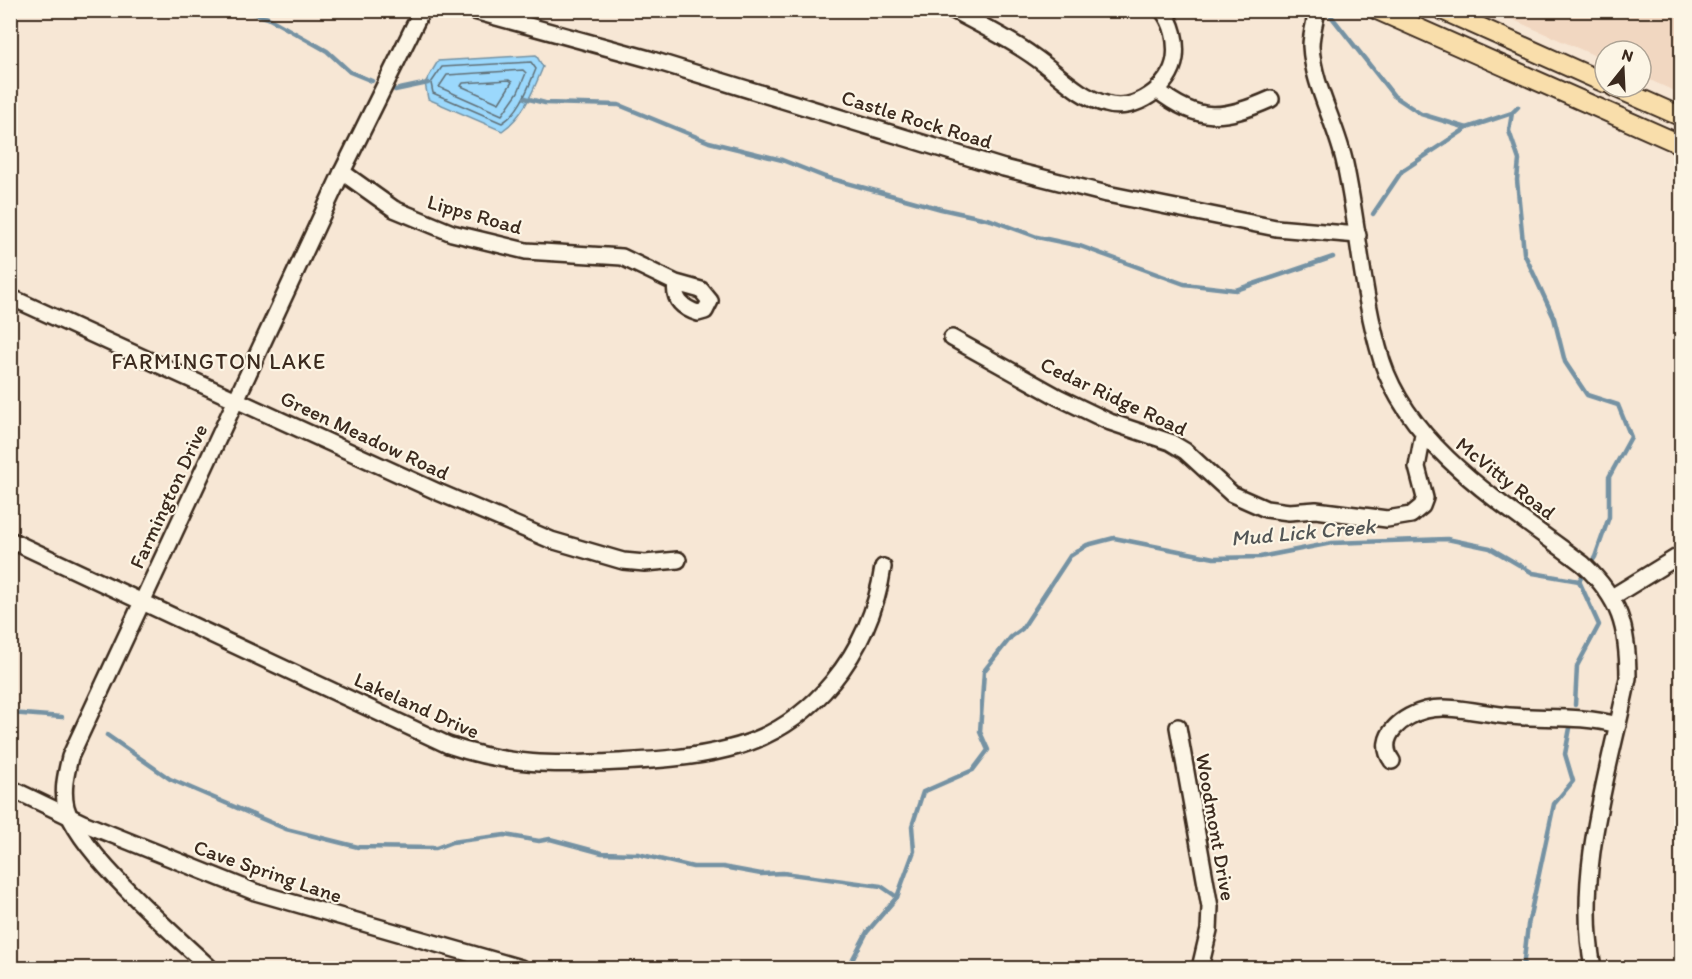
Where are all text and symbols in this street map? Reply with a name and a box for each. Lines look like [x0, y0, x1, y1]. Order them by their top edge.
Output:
north arrow [1593, 39, 1653, 99]
text: N [1619, 45, 1636, 66]
street label: Castle Rock Road [839, 84, 996, 154]
street label: Lipps Road [425, 189, 526, 240]
district label: FARMINGTON LAKE [111, 348, 327, 375]
street label: Cedar Ridge Road [1037, 351, 1191, 441]
street label: Green Meadow Road [277, 385, 453, 485]
street label: Farmington Drive [124, 420, 212, 572]
street label: McVitty Road [1451, 431, 1561, 525]
water label: Mud Lick Creek [1230, 512, 1378, 552]
street label: Lakeland Drive [351, 666, 483, 744]
street label: Woodmont Drive [1191, 751, 1241, 903]
street label: Cave Spring Lane [191, 834, 345, 908]

